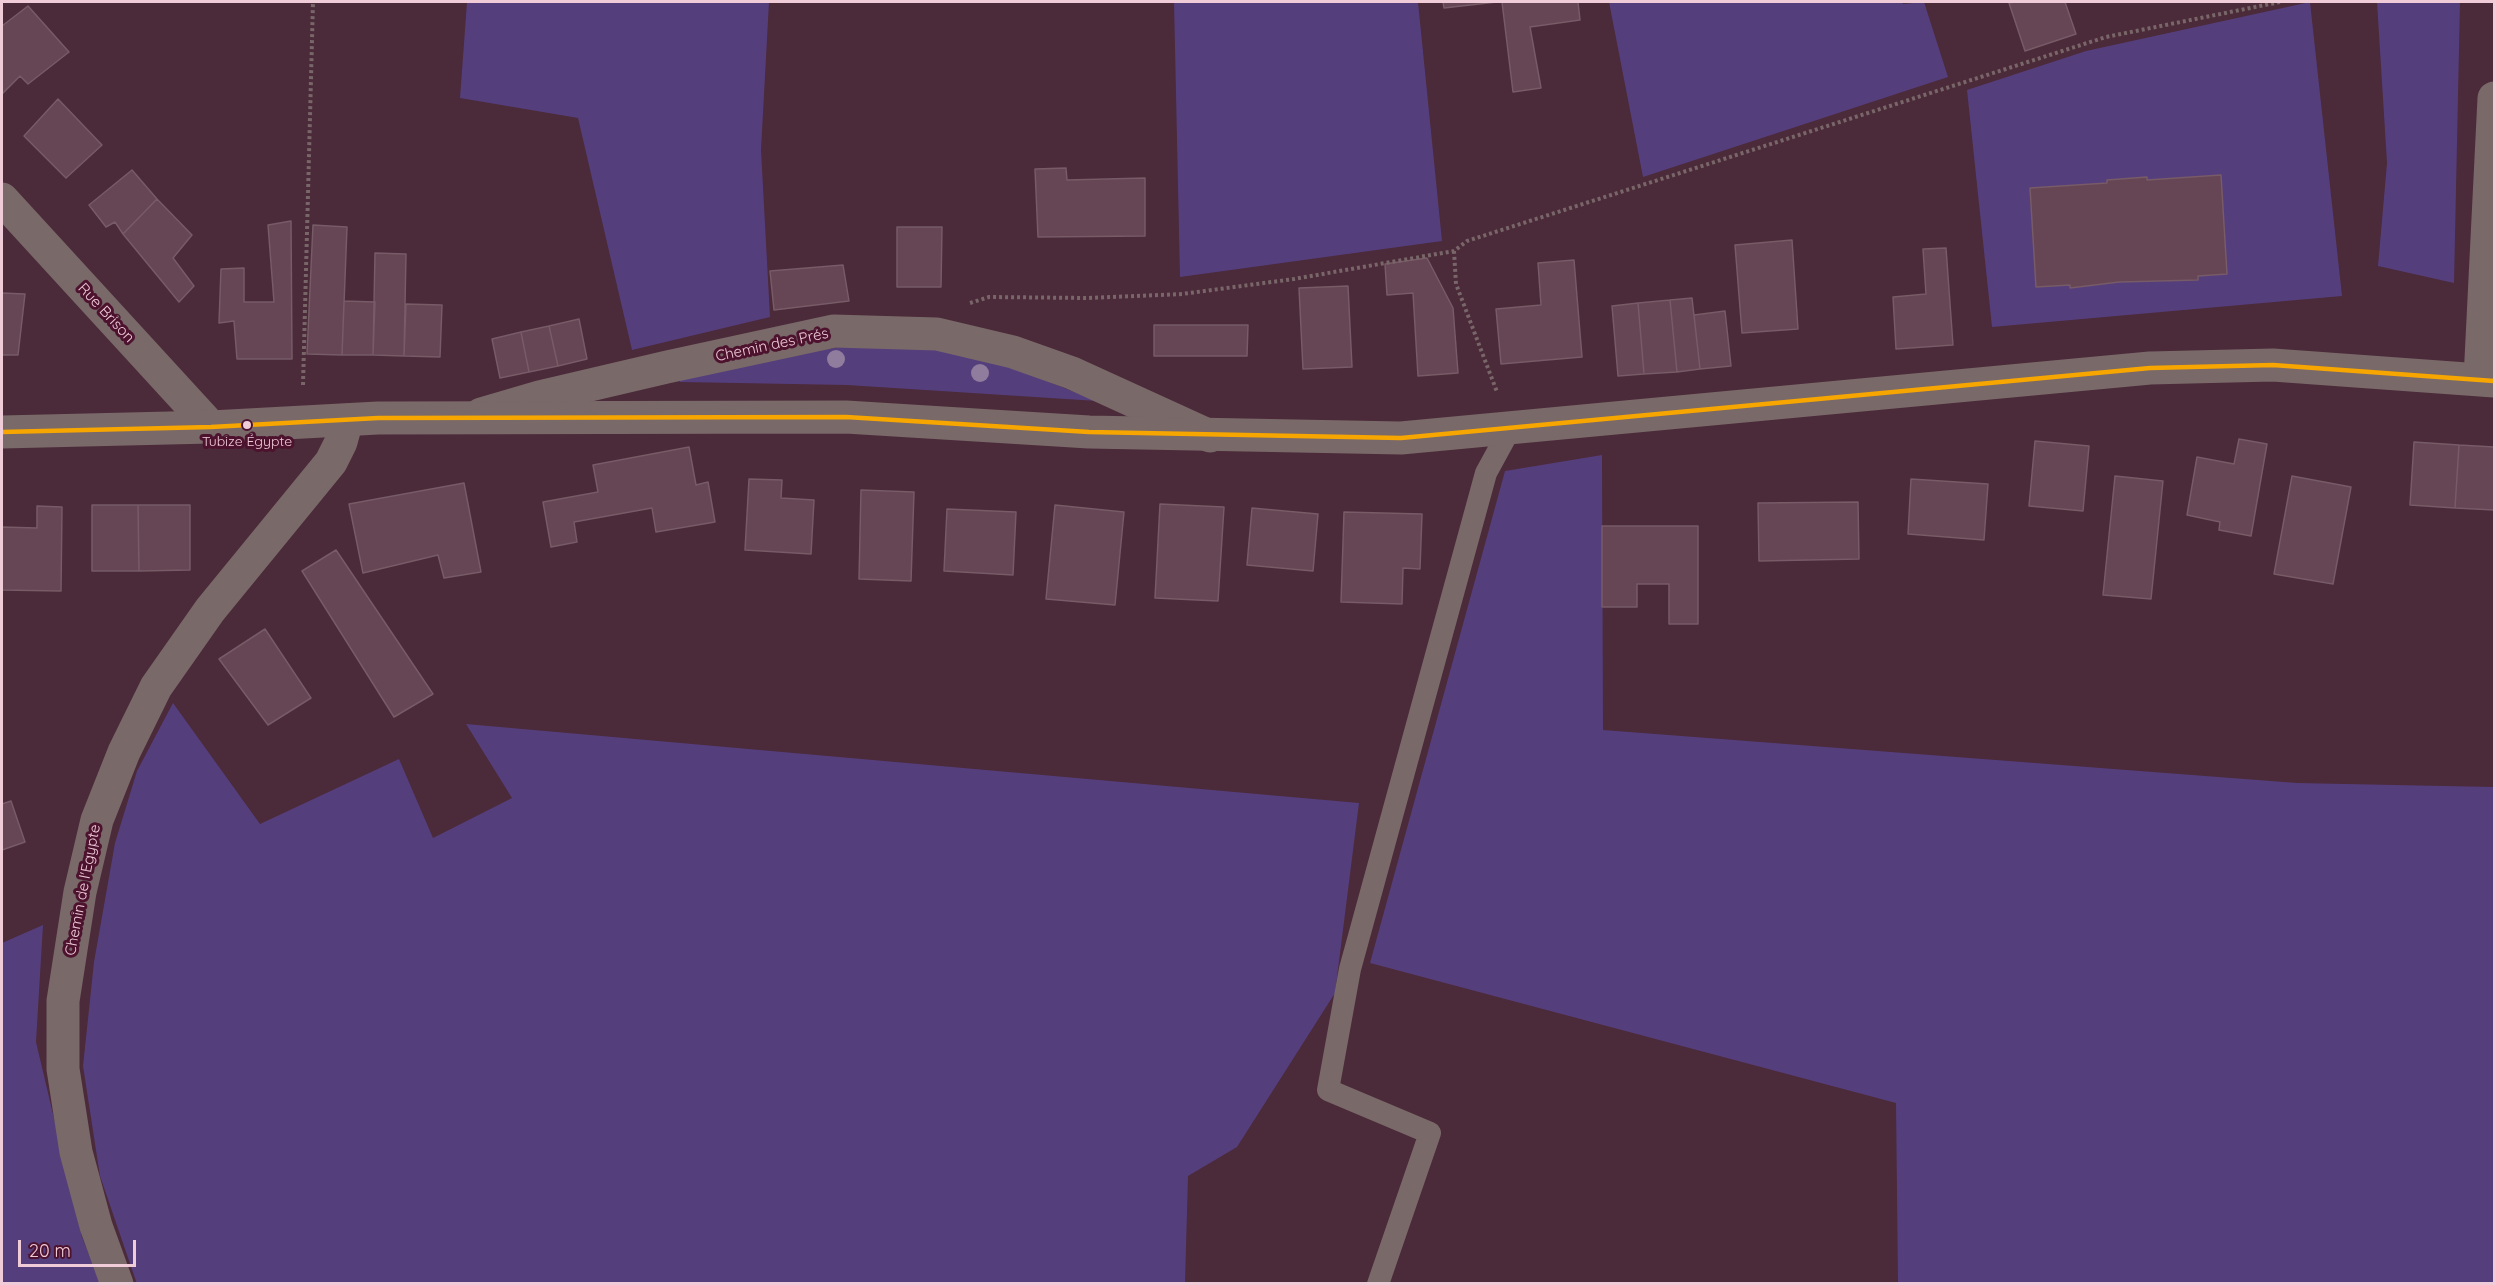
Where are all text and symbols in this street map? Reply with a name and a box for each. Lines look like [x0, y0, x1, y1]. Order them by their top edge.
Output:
street label: Rue Brison [74, 280, 138, 346]
street label: Chemin des Prés [714, 324, 830, 366]
marker: Tubize Égypte [241, 419, 253, 431]
place label: Tubize Égypte [202, 434, 292, 450]
street label: Chemin de l'Egypte [61, 823, 105, 957]
scale bar [21, 1228, 140, 1266]
text: 20 m [29, 1239, 71, 1262]

